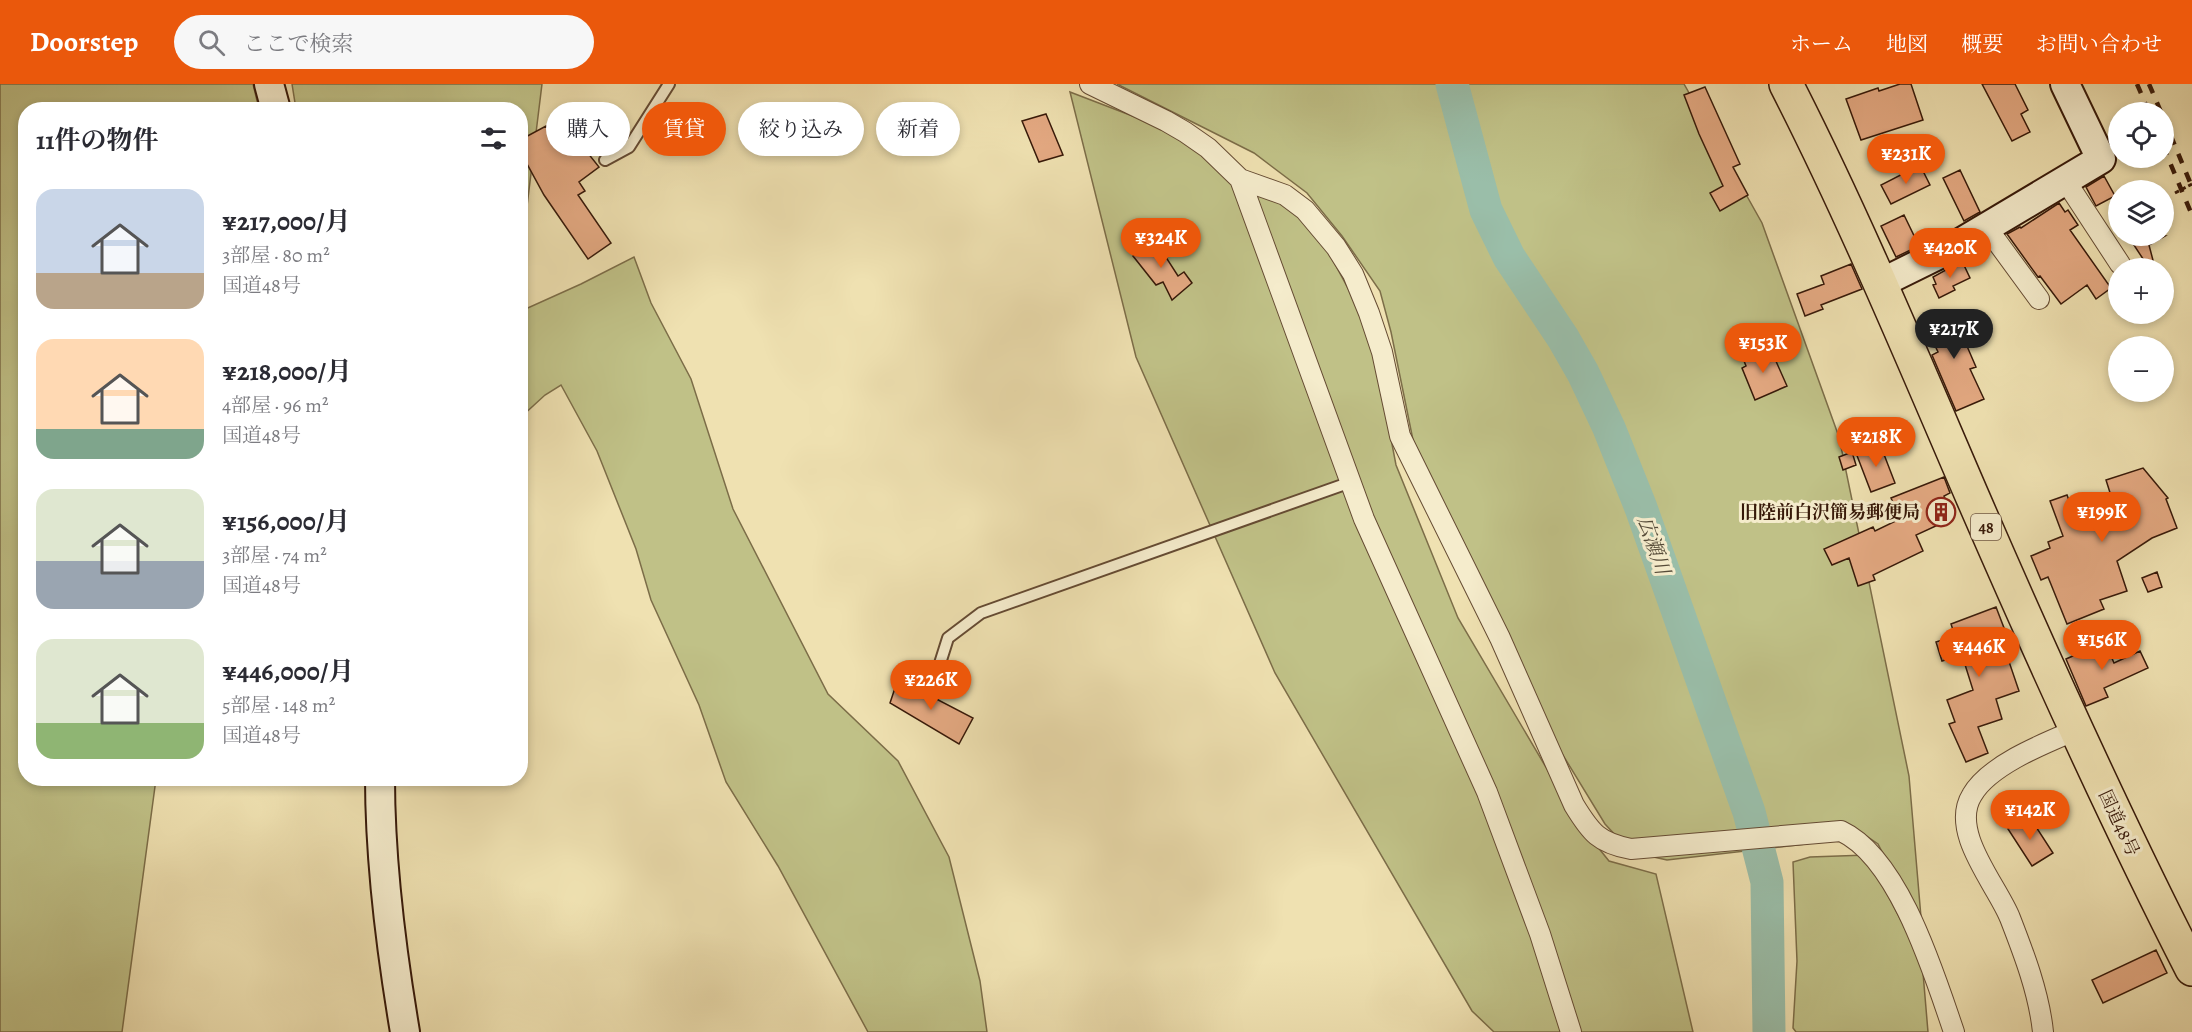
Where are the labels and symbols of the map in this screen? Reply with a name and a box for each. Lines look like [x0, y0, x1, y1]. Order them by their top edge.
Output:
pin: ¥231K [1864, 134, 1948, 185]
pin: ¥324K [1119, 218, 1203, 269]
pin: ¥420K [1908, 228, 1992, 279]
pin: ¥217K [1912, 309, 1996, 360]
pin: ¥153K [1721, 323, 1805, 374]
pin: ¥218K [1834, 417, 1918, 468]
pin: ¥199K [2060, 492, 2144, 543]
building icon: 旧陸前白沢簡易郵便局 [1925, 496, 1957, 528]
place label: 旧陸前白沢簡易郵便局 [1740, 500, 1920, 524]
water label: 広瀬川 [1631, 512, 1677, 580]
road number: 48 [1971, 514, 2001, 540]
pin: ¥156K [2060, 620, 2144, 671]
pin: ¥446K [1937, 627, 2021, 678]
pin: ¥226K [889, 660, 973, 711]
street label: 国道48号 [2093, 786, 2145, 860]
pin: ¥142K [1988, 790, 2072, 841]

